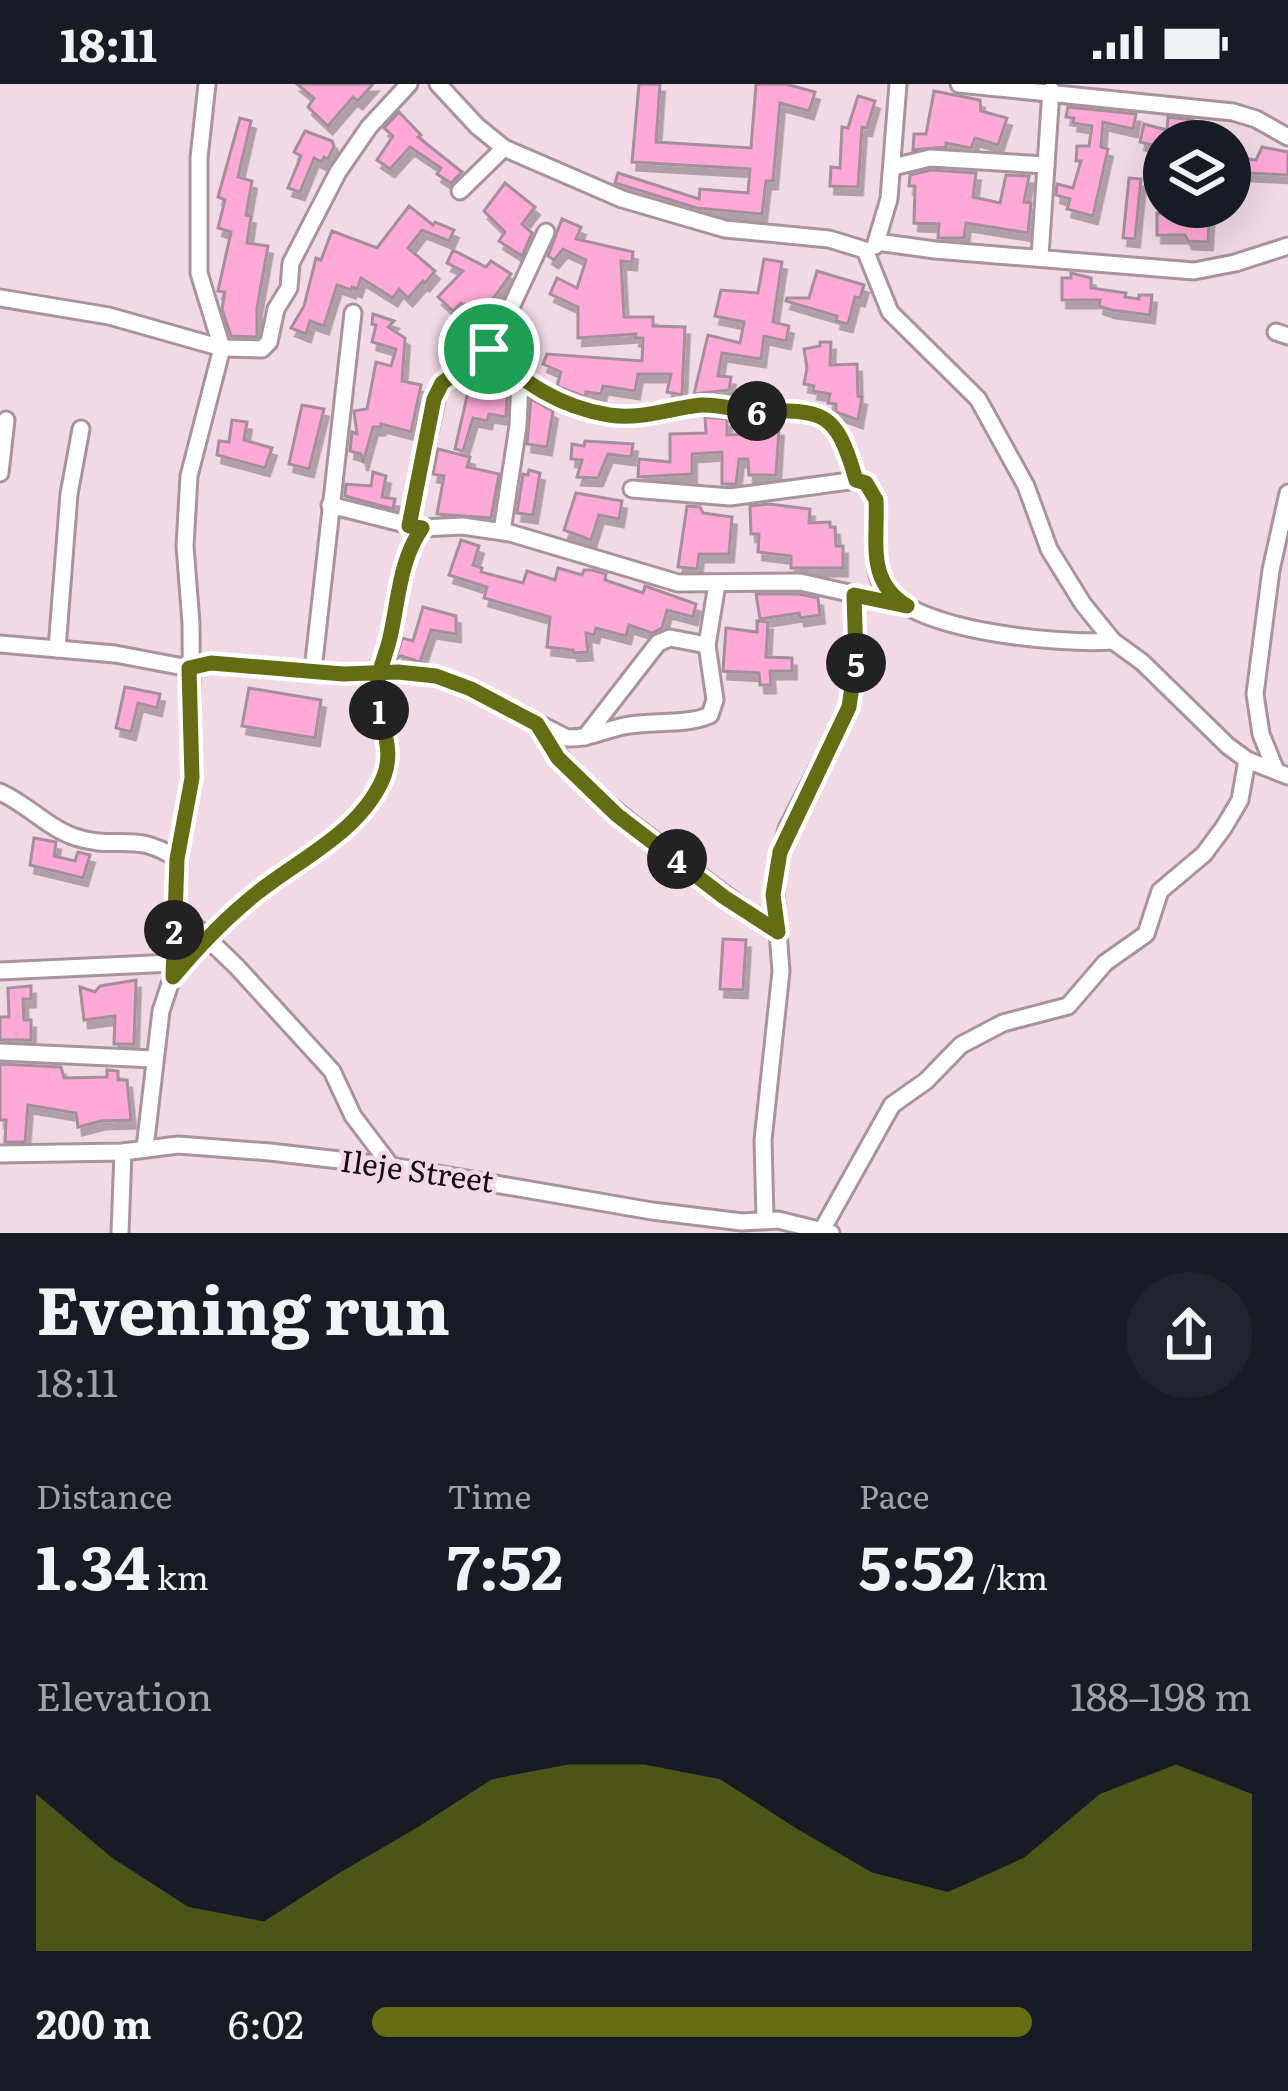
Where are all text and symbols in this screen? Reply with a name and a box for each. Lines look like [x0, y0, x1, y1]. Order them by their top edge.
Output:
text: 18:11 [60, 9, 157, 76]
map controls [1143, 120, 1251, 228]
button: layers [1143, 120, 1251, 228]
pin [438, 298, 540, 400]
icon: arrive [456, 316, 522, 382]
pin: 6 [727, 381, 787, 441]
text: 6 [747, 386, 767, 435]
pin: 5 [826, 633, 886, 693]
text: 5 [847, 638, 865, 687]
pin: 1 [349, 680, 409, 740]
text: 1 [372, 685, 386, 734]
pin: 4 [647, 829, 707, 889]
text: 4 [667, 834, 687, 883]
pin: 2 [144, 900, 204, 960]
text: 2 [165, 905, 183, 954]
street label: Ileje Street [338, 1137, 497, 1202]
text: Evening run [36, 1257, 450, 1355]
button: share [1126, 1272, 1252, 1398]
text: 18:11 [36, 1351, 118, 1409]
text: Distance [36, 1470, 172, 1519]
text: Time [447, 1470, 531, 1519]
text: Pace [859, 1470, 930, 1519]
text: 1.34 [36, 1519, 150, 1608]
text: 7:52 [447, 1519, 563, 1608]
text: 5:52 [859, 1519, 975, 1608]
text: km [150, 1551, 209, 1600]
text: /km [975, 1551, 1048, 1600]
text: Elevation [36, 1665, 212, 1723]
text: 188–198 m [1070, 1665, 1252, 1723]
text: 200 m [36, 1993, 152, 2051]
text: 6:02 [228, 1993, 304, 2051]

